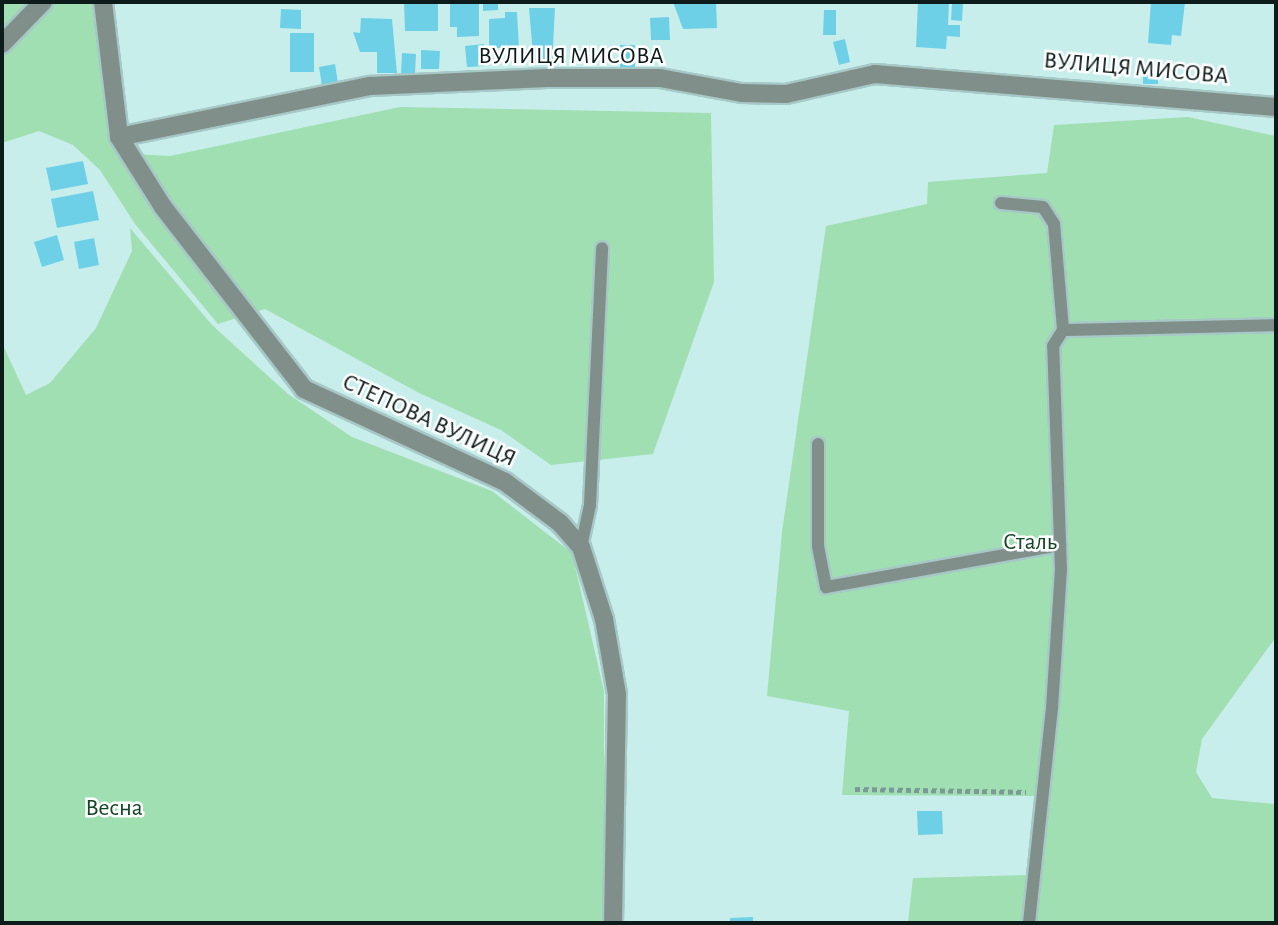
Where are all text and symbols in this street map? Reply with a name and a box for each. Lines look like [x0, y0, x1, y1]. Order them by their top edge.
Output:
street label: ВУЛИЦЯ МИСОВА [478, 43, 664, 71]
street label: ВУЛИЦЯ МИСОВА [1042, 47, 1230, 91]
street label: СТЕПОВА ВУЛИЦЯ [337, 368, 521, 474]
park label: Сталь [1003, 529, 1057, 557]
park label: Весна [85, 795, 143, 823]

